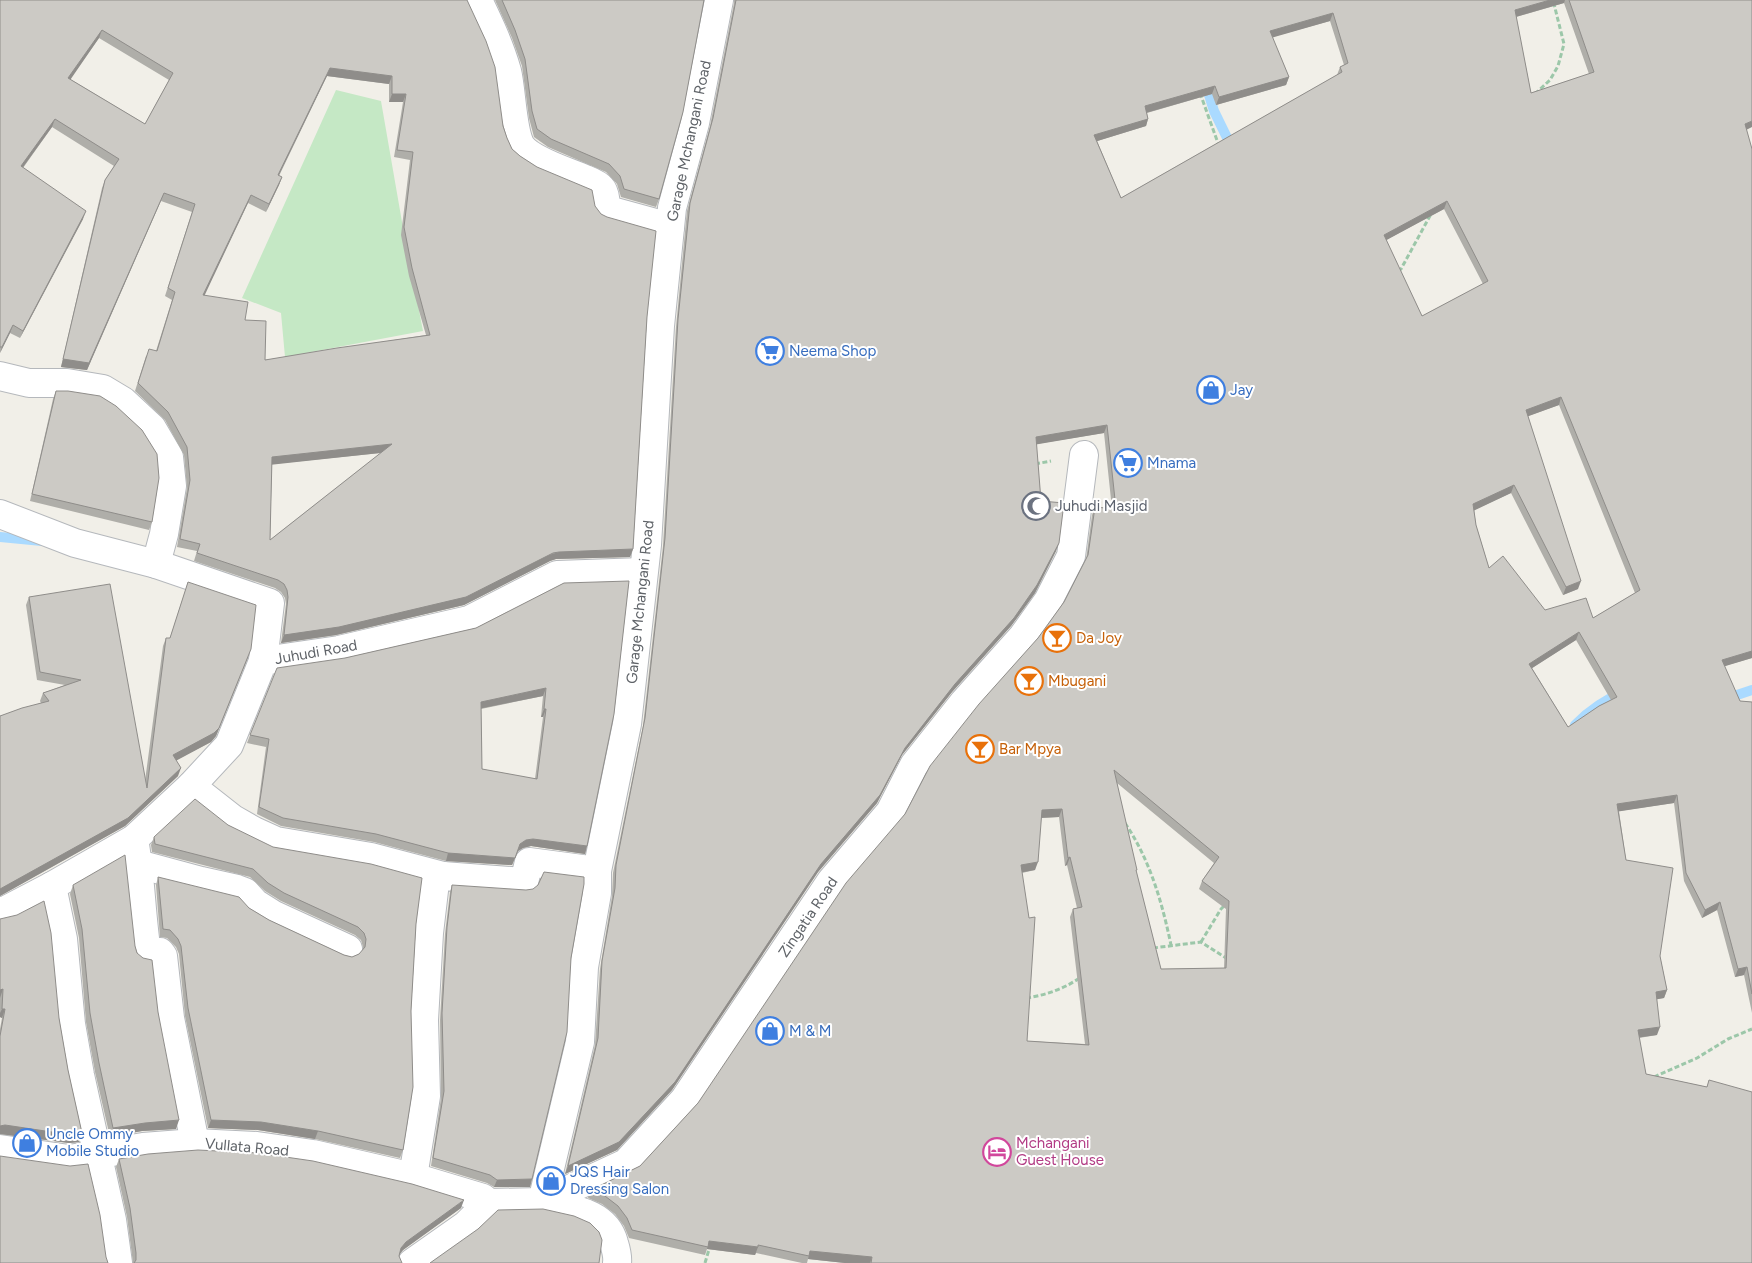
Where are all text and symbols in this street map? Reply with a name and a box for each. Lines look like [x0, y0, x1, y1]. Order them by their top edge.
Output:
street label: Garage Mchangani Road [663, 59, 715, 223]
supermarket icon: Neema Shop [755, 336, 785, 366]
place label: Neema Shop [789, 342, 876, 360]
shop icon: Jay [1196, 375, 1226, 405]
place label: Jay [1230, 381, 1253, 399]
supermarket icon: Mnama [1113, 448, 1143, 478]
place label: Mnama [1147, 454, 1196, 472]
mosque icon: Juhudi Masjid [1021, 491, 1051, 521]
place label: Juhudi Masjid [1055, 497, 1147, 515]
street label: Garage Mchangani Road [622, 519, 658, 685]
bar icon: Da Joy [1042, 623, 1072, 653]
place label: Da Joy [1076, 629, 1122, 647]
street label: Juhudi Road [273, 636, 359, 668]
bar icon: Mbugani [1014, 666, 1044, 696]
place label: Mbugani [1048, 672, 1106, 690]
bar icon: Bar Mpya [965, 734, 995, 764]
place label: Bar Mpya [999, 740, 1061, 758]
street label: Zingatia Road [775, 873, 841, 961]
shop icon: M & M [755, 1016, 785, 1046]
place label: M & M [789, 1022, 831, 1040]
place label: Uncle Ommy Mobile Studio [46, 1125, 139, 1160]
shop icon: Uncle Ommy Mobile Studio [12, 1128, 42, 1158]
street label: Vullata Road [204, 1134, 290, 1160]
place label: Mchangani Guest House [1016, 1134, 1104, 1169]
hotel icon: Mchangani Guest House [982, 1137, 1012, 1167]
place label: JQS Hair Dressing Salon [570, 1163, 669, 1198]
shop icon: JQS Hair Dressing Salon [536, 1166, 566, 1196]

